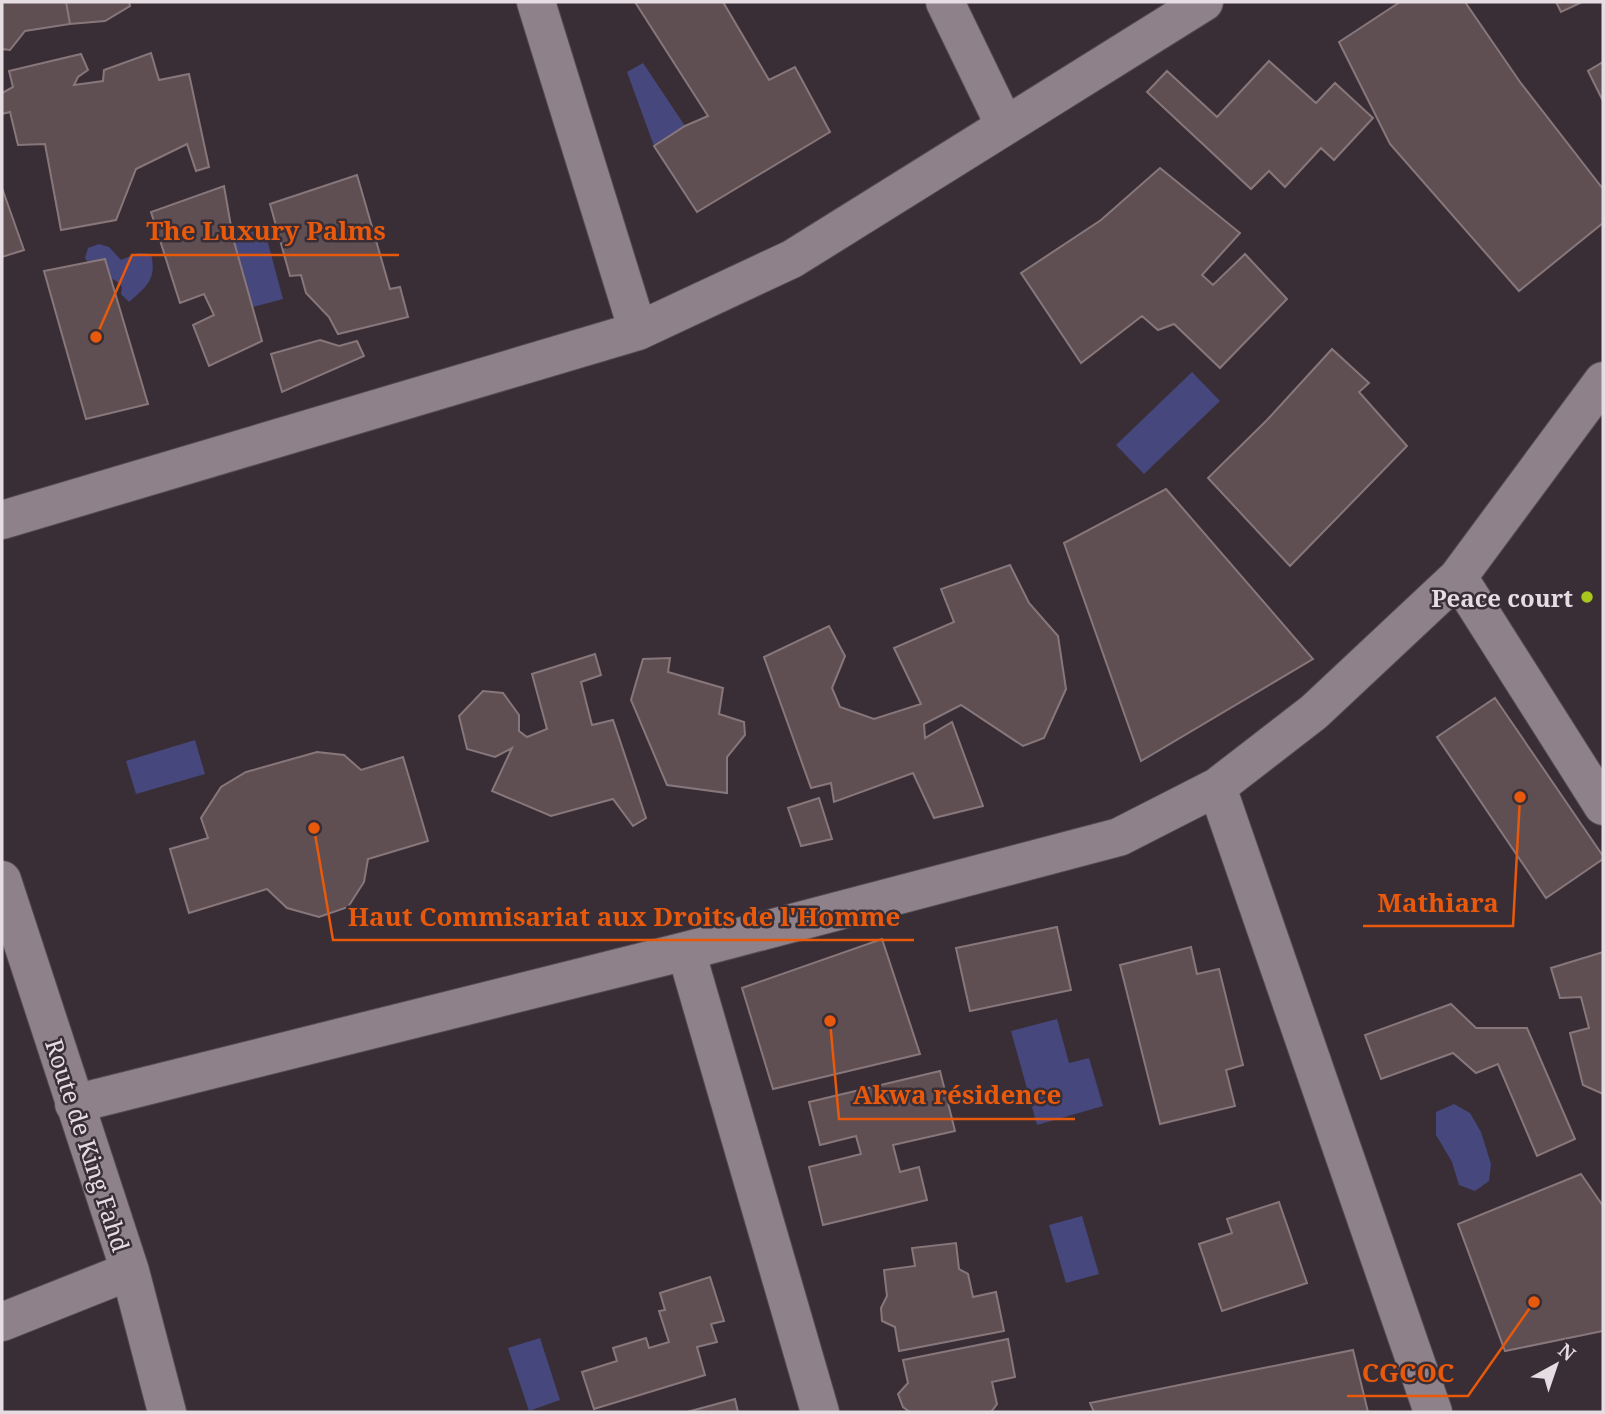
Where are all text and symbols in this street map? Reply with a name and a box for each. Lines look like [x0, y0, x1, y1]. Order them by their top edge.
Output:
callout: The Luxury Palms [132, 208, 399, 255]
text: The Luxury Palms [146, 212, 386, 248]
place label: Peace court [1431, 581, 1573, 614]
marker: Peace court [1579, 589, 1595, 605]
callout: Mathiara [1363, 879, 1513, 926]
text: Mathiara [1377, 884, 1499, 920]
callout: Haut Commisariat aux Droits de l'Homme [333, 893, 914, 940]
text: Haut Commisariat aux Droits de l'Homme [348, 898, 900, 934]
street label: Route de King Fahd [38, 1034, 138, 1256]
callout: Akwa résidence [839, 1072, 1075, 1119]
text: Akwa résidence [853, 1076, 1061, 1112]
north arrow [1521, 1330, 1591, 1400]
text: N [1553, 1337, 1581, 1367]
callout: CGCOC [1347, 1349, 1468, 1396]
text: CGCOC [1362, 1354, 1454, 1390]

